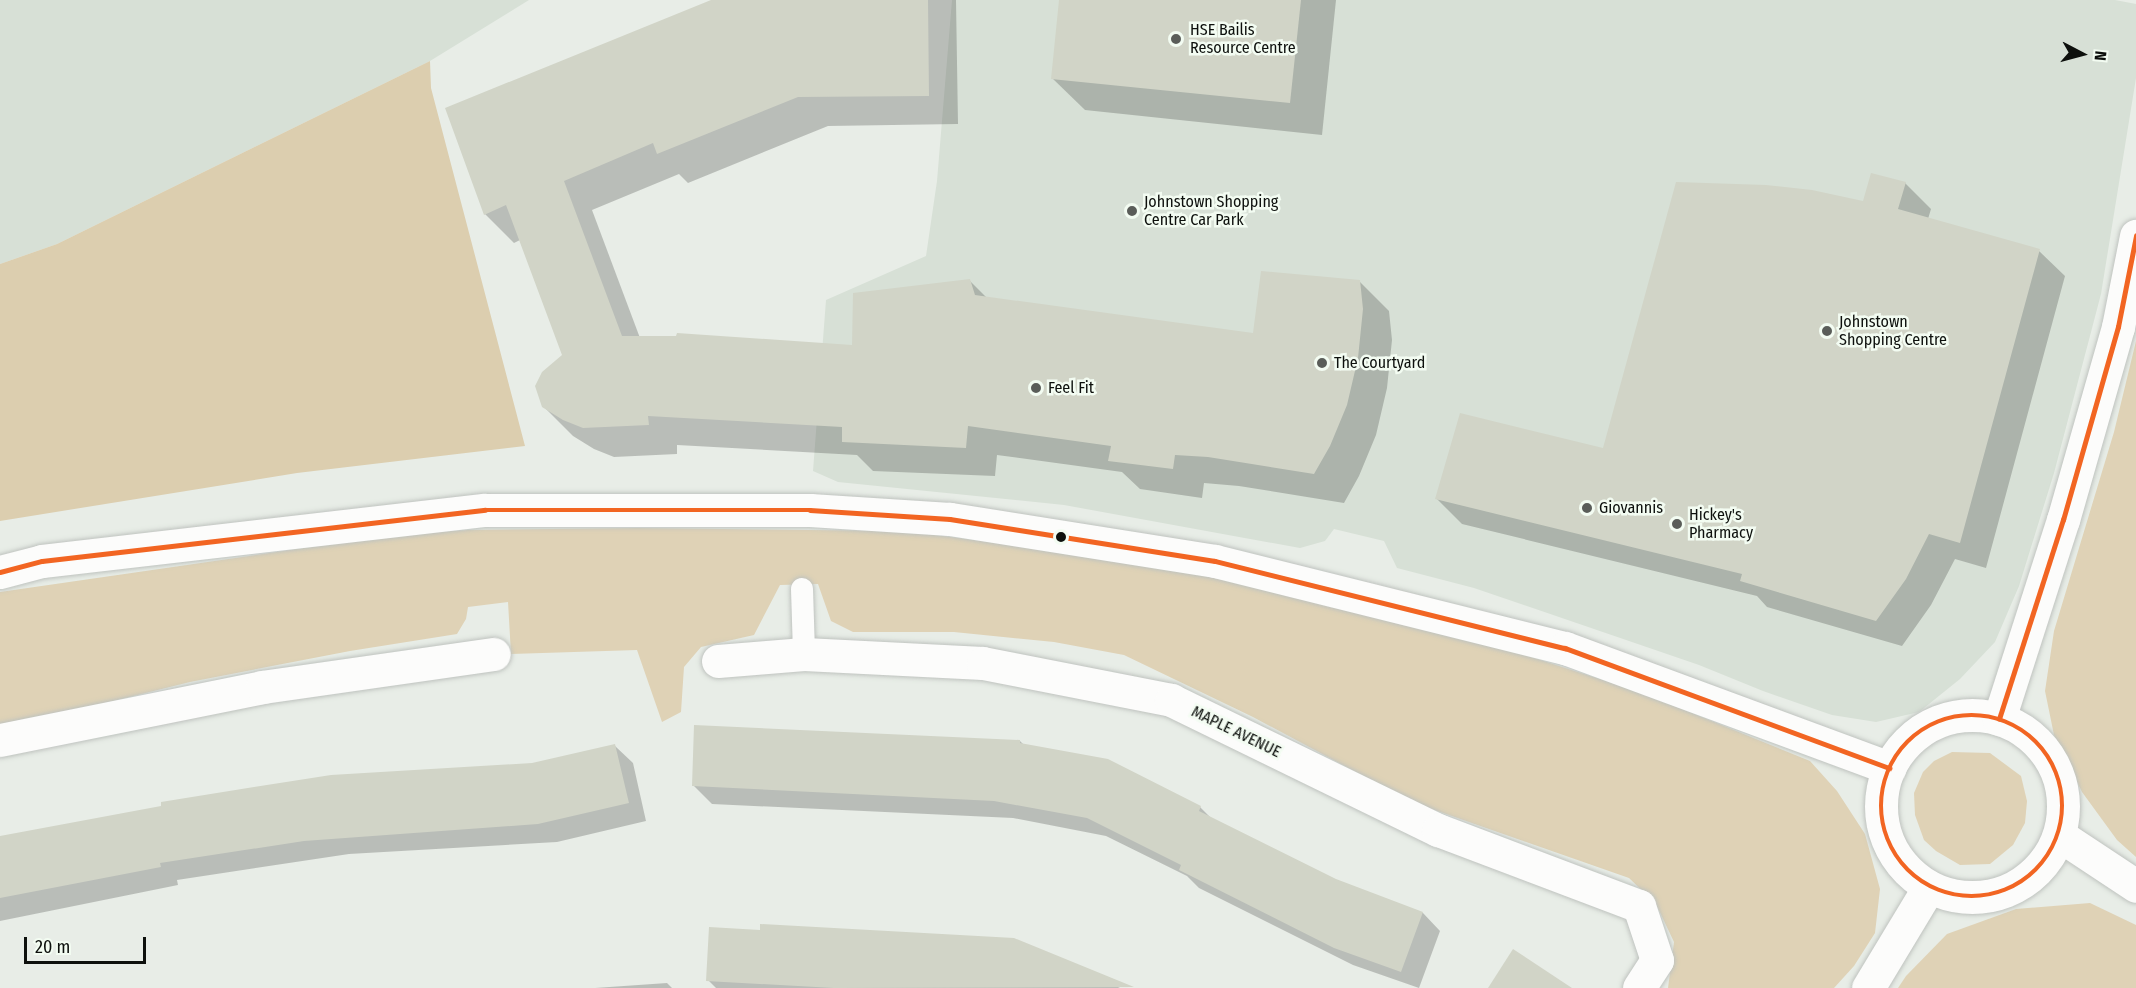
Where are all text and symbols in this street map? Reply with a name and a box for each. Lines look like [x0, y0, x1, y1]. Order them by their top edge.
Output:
place label: HSE Bailis Resource Centre [1190, 20, 1296, 58]
north arrow [2052, 24, 2112, 84]
marker: HSE Bailis Resource Centre [1167, 30, 1185, 48]
text: N [2090, 50, 2110, 62]
place label: Johnstown Shopping Centre Car Park [1144, 192, 1278, 230]
marker: Johnstown Shopping Centre Car Park [1125, 204, 1139, 218]
place label: Johnstown Shopping Centre [1839, 312, 1947, 350]
marker: Johnstown Shopping Centre [1820, 324, 1834, 338]
place label: The Courtyard [1334, 353, 1425, 373]
marker: The Courtyard [1315, 356, 1329, 370]
place label: Feel Fit [1048, 378, 1094, 398]
marker: Feel Fit [1029, 381, 1043, 395]
place label: Giovannis [1599, 498, 1663, 518]
marker: Giovannis [1580, 501, 1594, 515]
place label: Hickey's Pharmacy [1689, 505, 1753, 543]
marker: Hickey's Pharmacy [1670, 517, 1684, 531]
unlabelled marker [1055, 531, 1067, 543]
street label: MAPLE AVENUE [1188, 702, 1284, 762]
scale bar [27, 925, 148, 963]
text: 20 m [35, 936, 70, 958]

